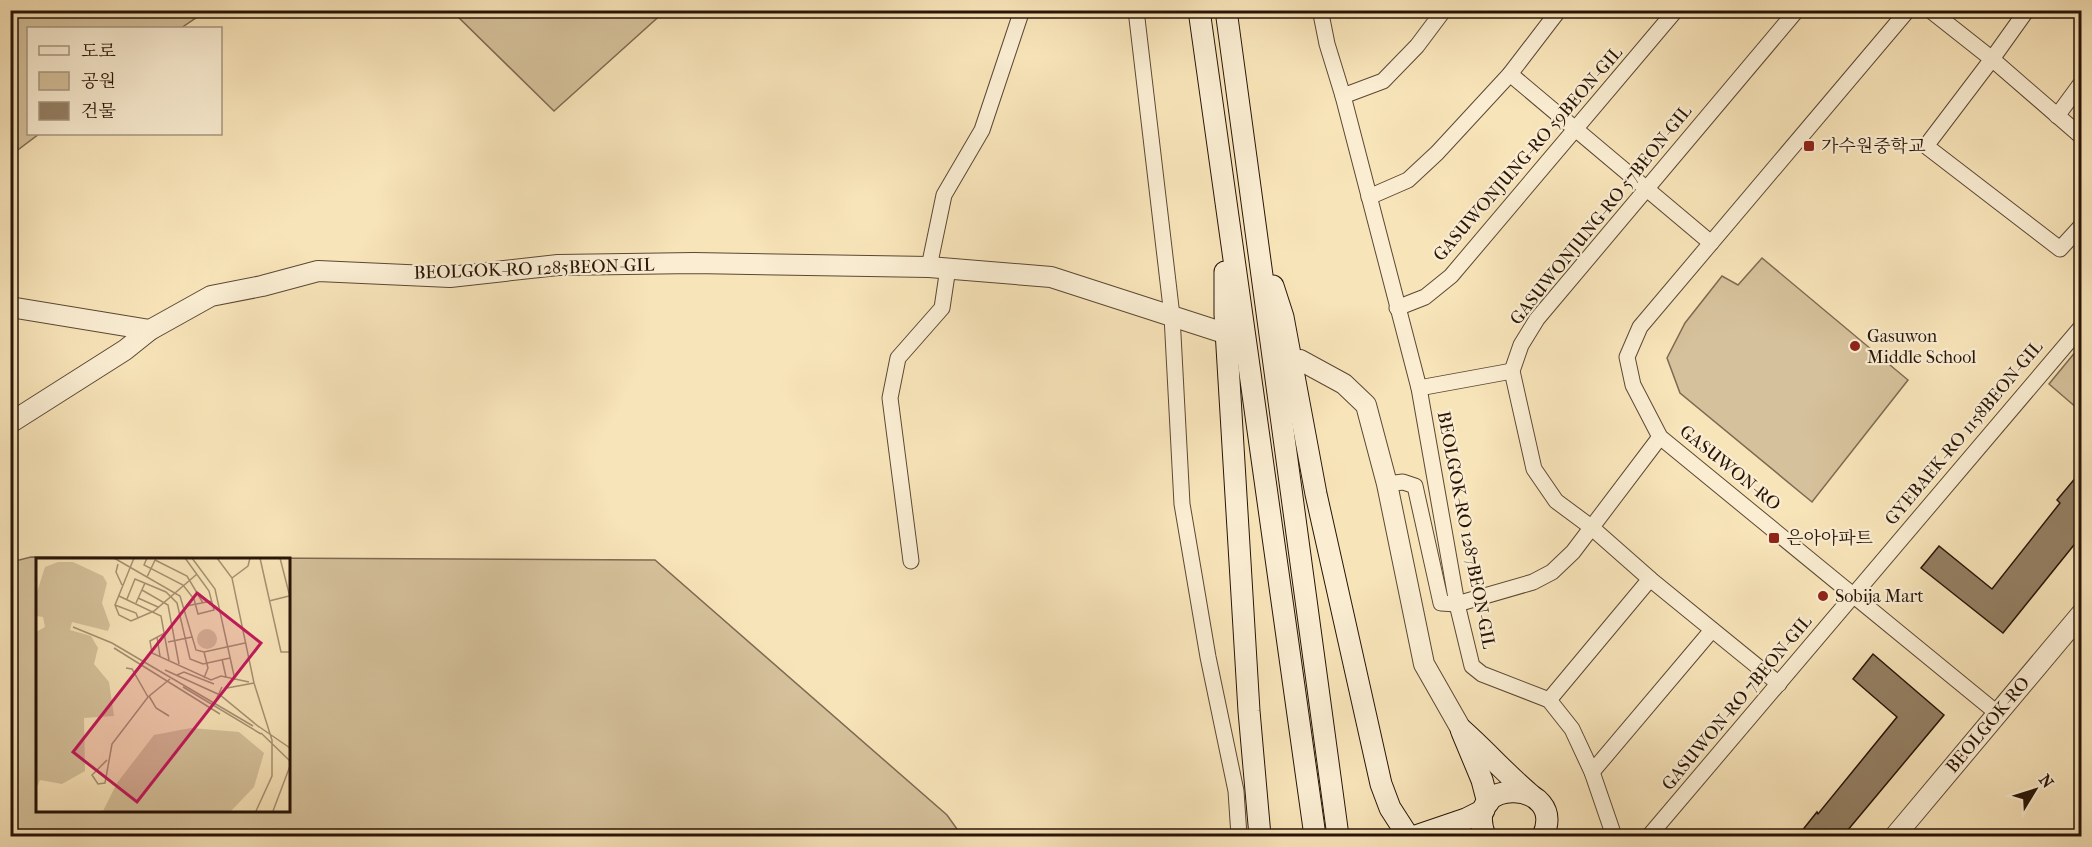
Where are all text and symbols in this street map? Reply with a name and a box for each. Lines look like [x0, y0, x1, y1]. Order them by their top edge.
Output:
legend [27, 27, 222, 135]
text: 도로 [81, 41, 116, 62]
street label: GASUWONJUNG-RO 59BEON-GIL [1429, 42, 1627, 266]
text: 공원 [81, 71, 116, 92]
text: 건물 [81, 101, 116, 122]
street label: GASUWONJUNG-RO 57BEON-GIL [1506, 101, 1696, 329]
place label: 가수원중학교 [1821, 136, 1926, 157]
marker: 가수원중학교 [1802, 139, 1816, 153]
street label: BEOLGOK-RO 1285BEON-GIL [413, 254, 655, 284]
place label: Gasuwon Middle School [1867, 326, 1976, 368]
street label: GYEBAEK-RO 1158BEON-GIL [1881, 336, 2047, 529]
marker: Gasuwon Middle School [1848, 339, 1862, 353]
street label: BEOLGOK-RO 1287BEON-GIL [1433, 409, 1499, 651]
street label: GASUWON-RO [1675, 421, 1785, 515]
place label: 은아아파트 [1786, 528, 1874, 549]
marker: 은아아파트 [1767, 531, 1781, 545]
inset map [36, 558, 290, 811]
place label: Sobija Mart [1835, 586, 1924, 607]
marker: Sobija Mart [1816, 589, 1830, 603]
street label: GASUWON-RO 7BEON-GIL [1658, 611, 1816, 795]
street label: BEOLGOK-RO [1942, 673, 2034, 777]
north arrow [2005, 760, 2065, 820]
text: N [2035, 770, 2058, 792]

